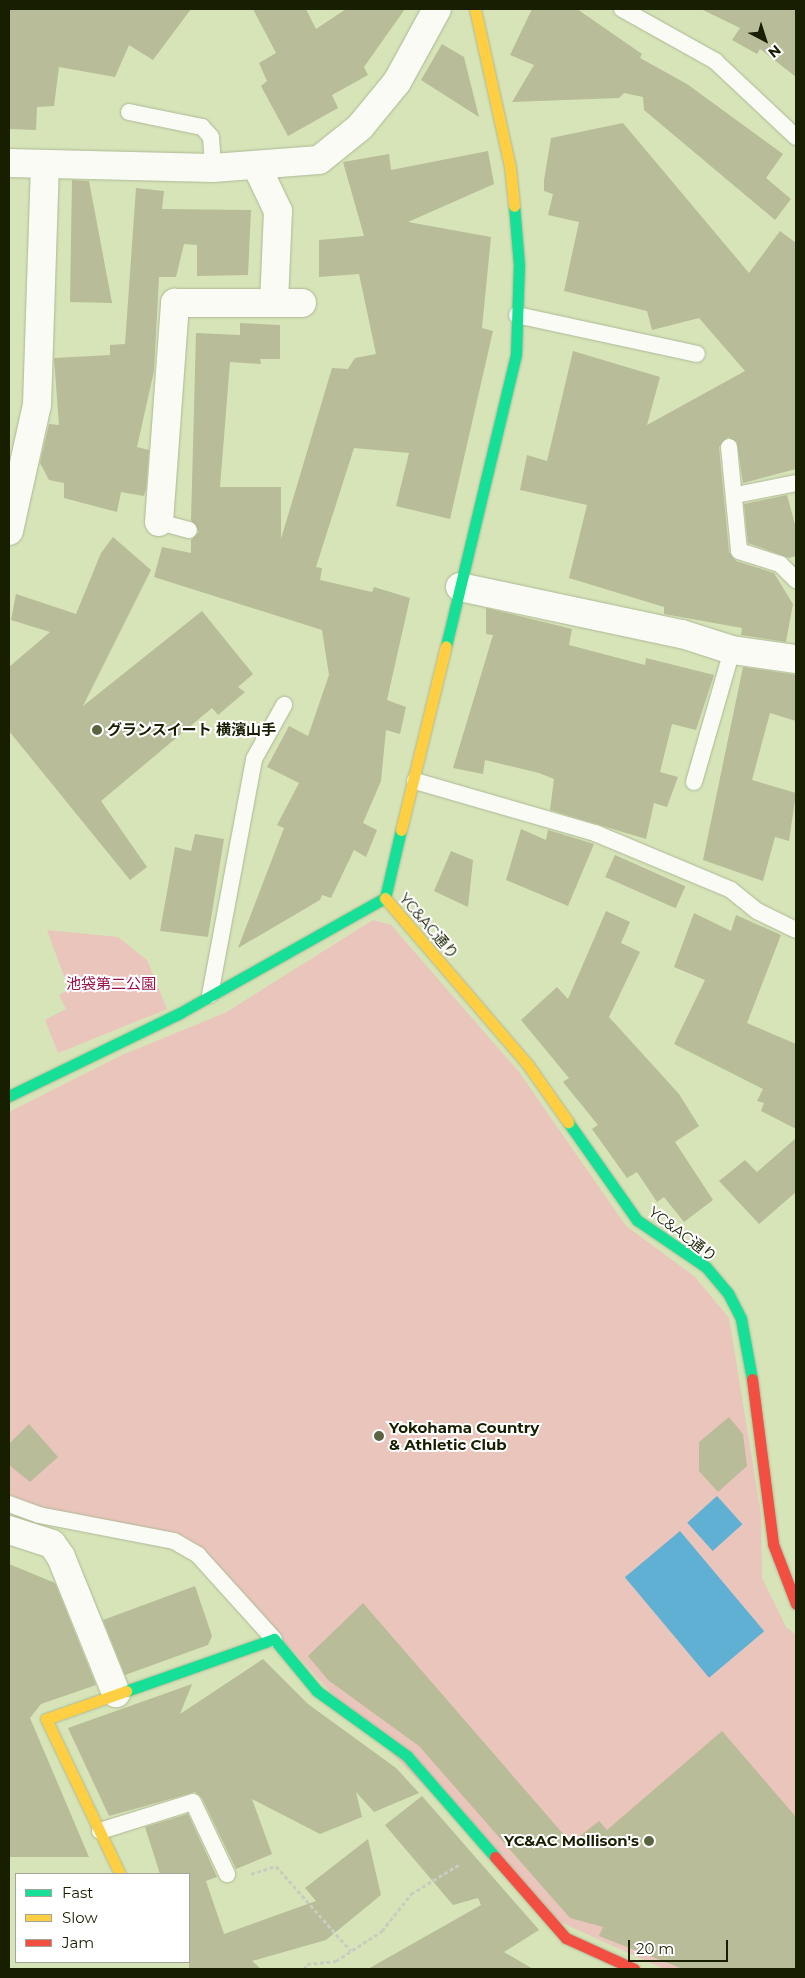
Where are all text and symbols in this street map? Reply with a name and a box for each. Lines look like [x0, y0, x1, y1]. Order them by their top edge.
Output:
north arrow [740, 15, 790, 65]
text: N [765, 41, 785, 62]
place label: グランスイート 横濱山手 [107, 721, 276, 739]
marker: グランスイート 横濱山手 [91, 724, 103, 736]
street label: YC&AC通り [396, 890, 462, 962]
park label: 池袋第二公園 [66, 975, 156, 993]
street label: YC&AC通り [645, 1202, 721, 1266]
place label: Yokohama Country & Athletic Club [389, 1418, 539, 1453]
marker: Yokohama Country & Athletic Club [373, 1430, 385, 1442]
place label: YC&AC Mollison's [504, 1832, 639, 1850]
marker: YC&AC Mollison's [643, 1835, 655, 1847]
legend [15, 1873, 190, 1963]
text: Fast [62, 1883, 93, 1902]
text: Slow [62, 1908, 98, 1927]
scale bar [630, 1930, 730, 1962]
text: Jam [62, 1933, 94, 1952]
text: 20 m [636, 1939, 674, 1958]

